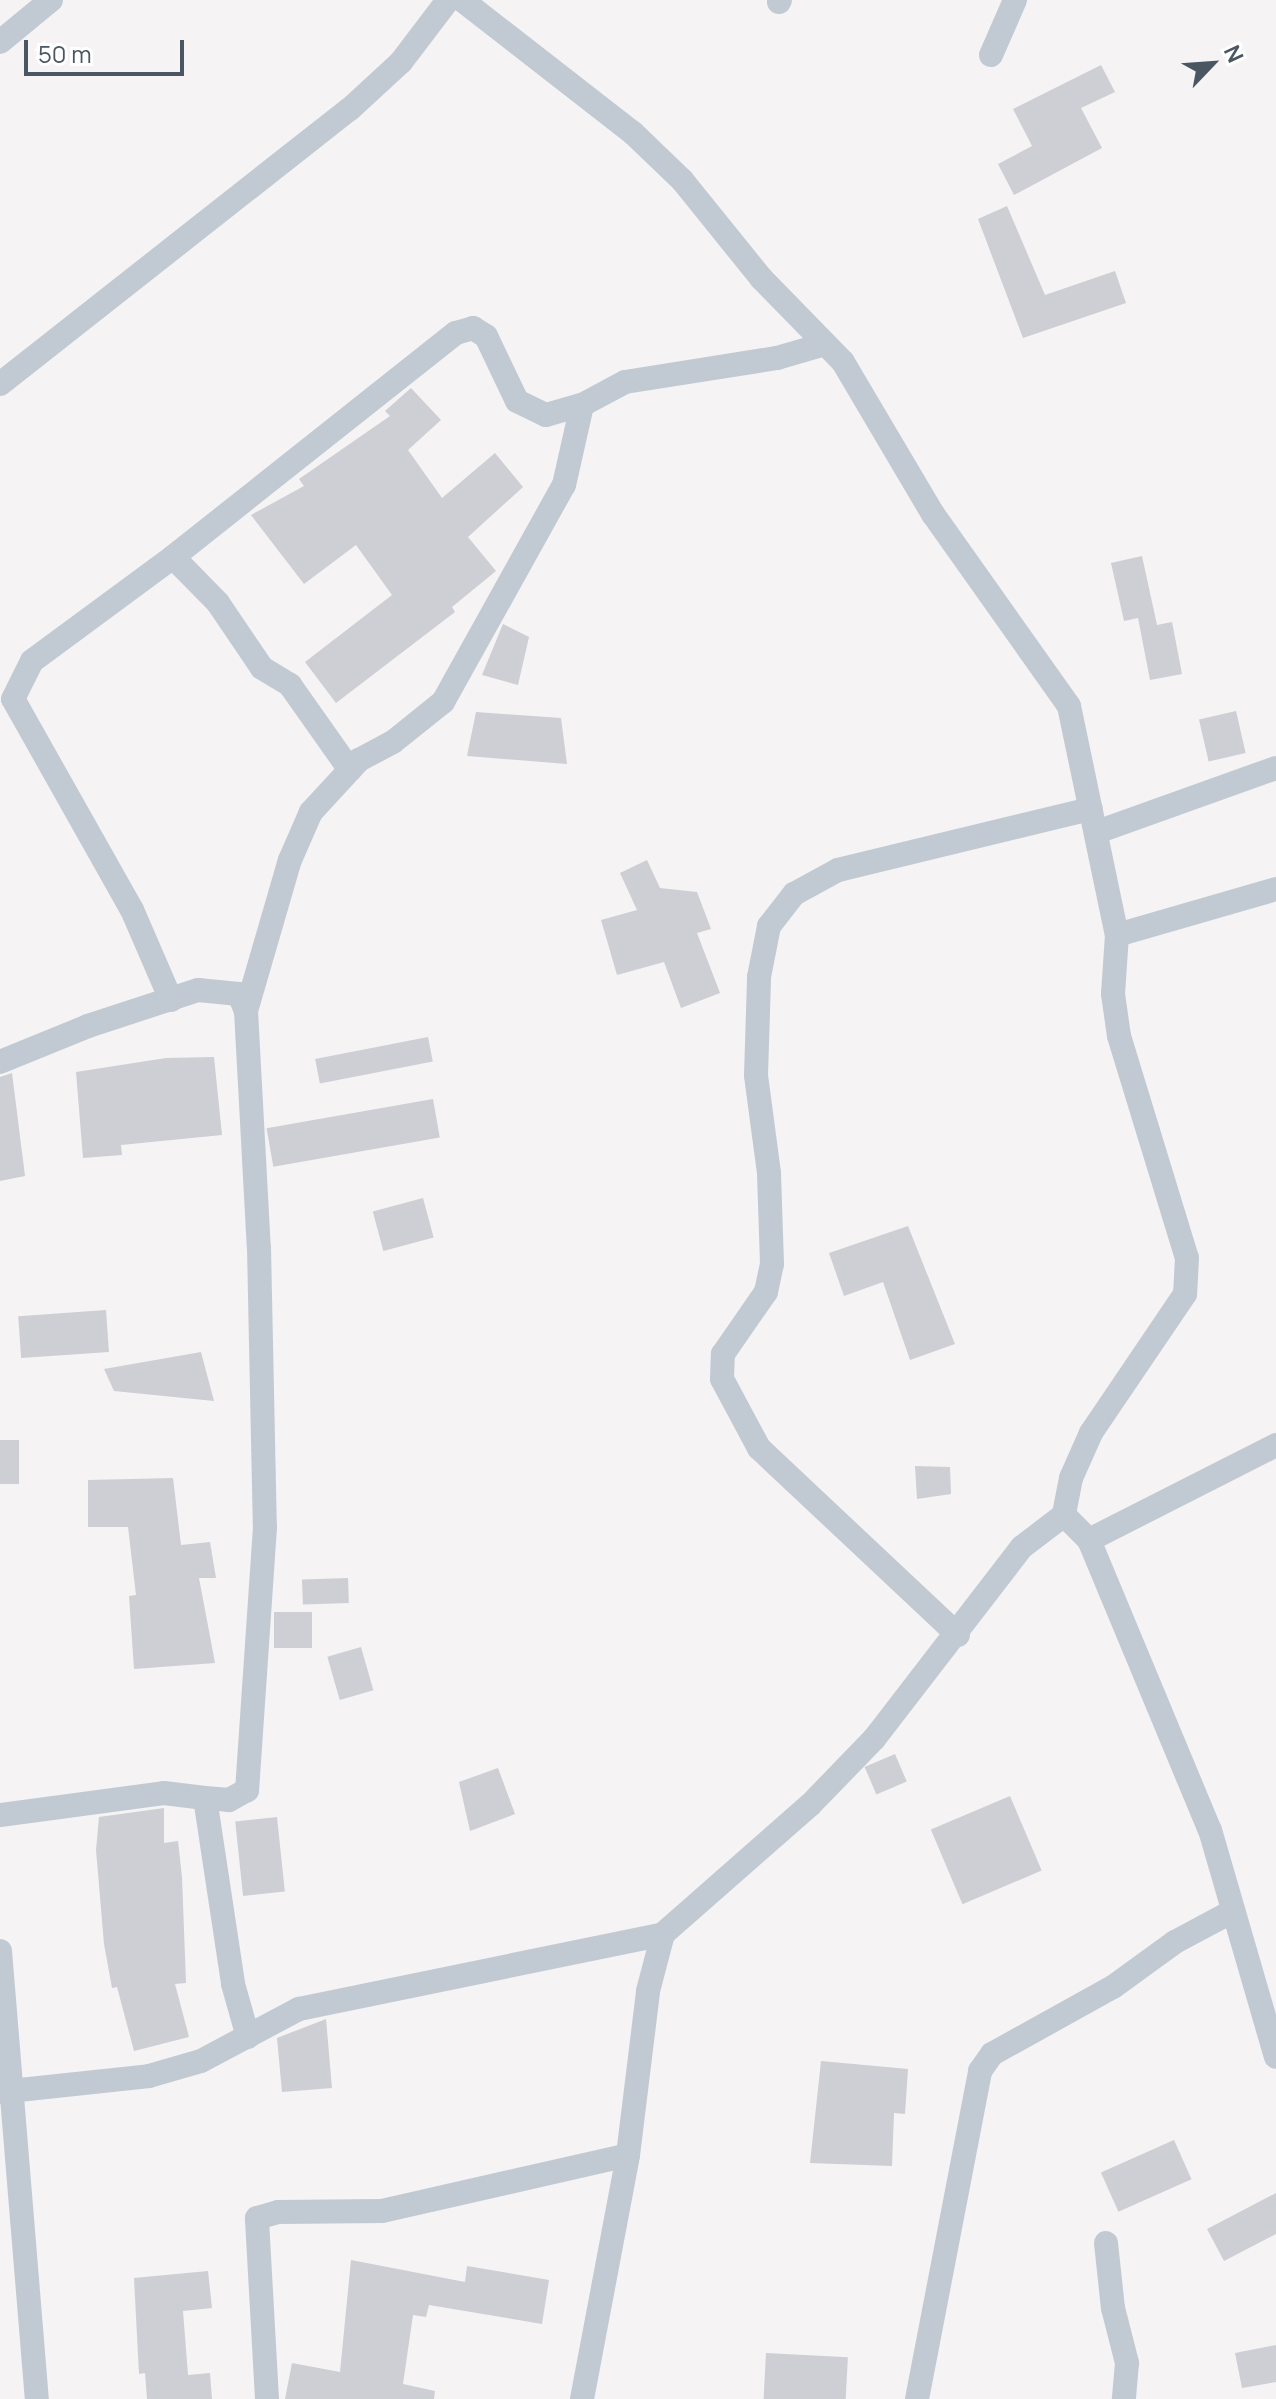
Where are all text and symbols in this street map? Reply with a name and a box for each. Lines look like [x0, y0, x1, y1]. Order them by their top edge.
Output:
scale bar [28, 24, 188, 74]
north arrow [1172, 24, 1252, 104]
text: 50 m [38, 37, 92, 70]
text: N [1217, 40, 1251, 67]

